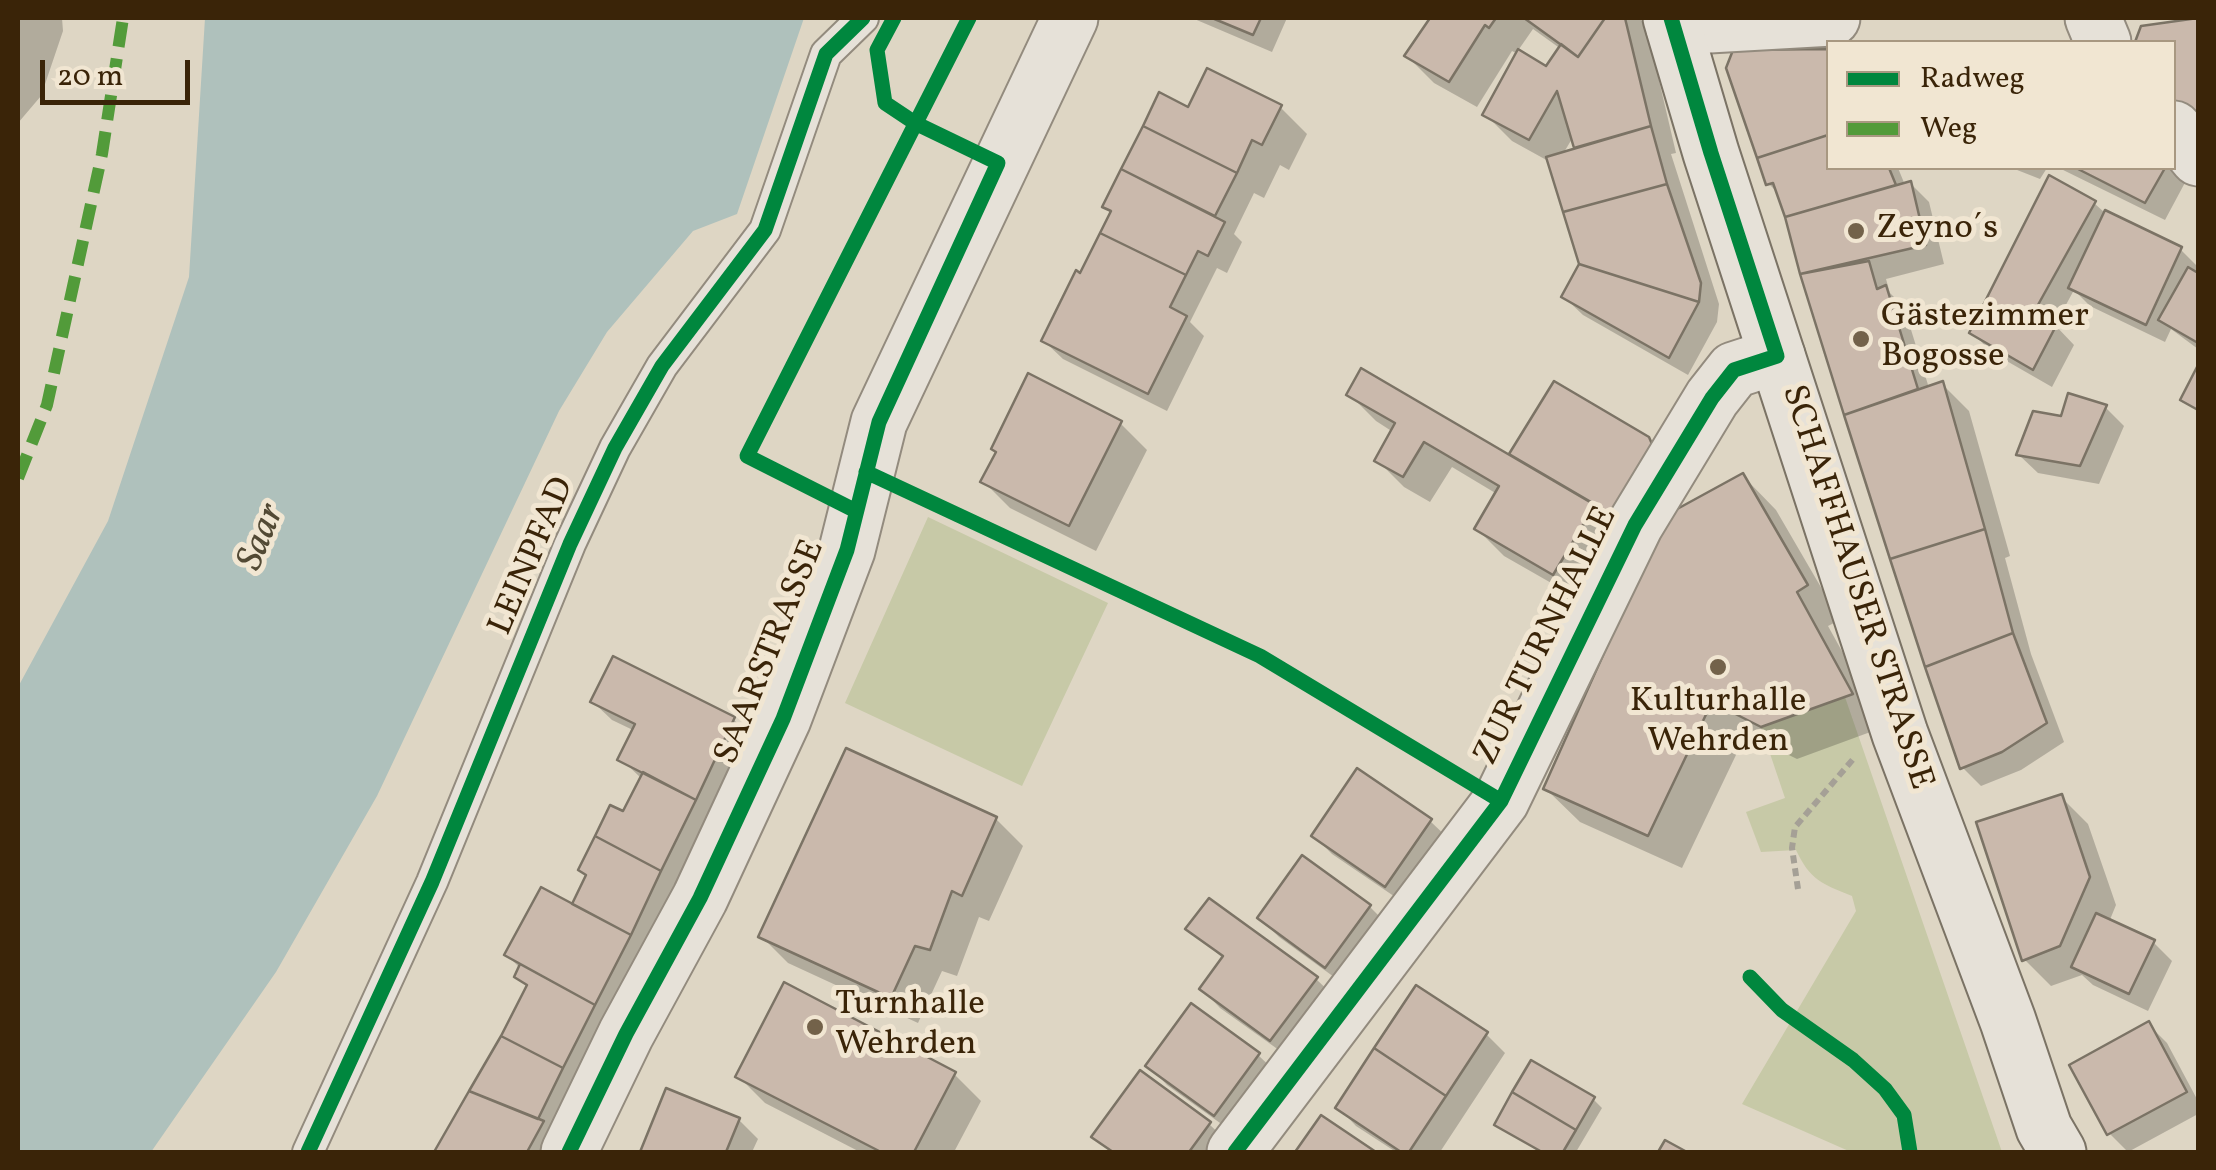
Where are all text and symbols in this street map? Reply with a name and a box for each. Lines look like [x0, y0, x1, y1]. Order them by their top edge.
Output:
scale bar [45, 40, 195, 102]
legend [1826, 40, 2176, 170]
text: 20 m [57, 56, 123, 98]
text: Radweg [1920, 58, 2025, 100]
text: Weg [1920, 108, 1977, 150]
place label: Zeyno´s [1876, 210, 1998, 252]
marker: Zeyno´s [1845, 220, 1867, 242]
place label: Gästezimmer Bogosse [1881, 298, 2089, 380]
marker: Gästezimmer Bogosse [1850, 328, 1872, 350]
street label: SCHAFFHAUSER STRASSE [1770, 381, 1940, 795]
street label: LEINPFAD [482, 472, 586, 642]
water label: Saar [230, 498, 298, 578]
street label: ZUR TURNHALLE [1467, 501, 1629, 773]
street label: SAARSTRASSE [708, 535, 836, 771]
marker: Kulturhalle Wehrden [1707, 656, 1729, 678]
place label: Kulturhalle Wehrden [1630, 683, 1806, 765]
place label: Turnhalle Wehrden [835, 986, 985, 1068]
marker: Turnhalle Wehrden [804, 1016, 826, 1038]

